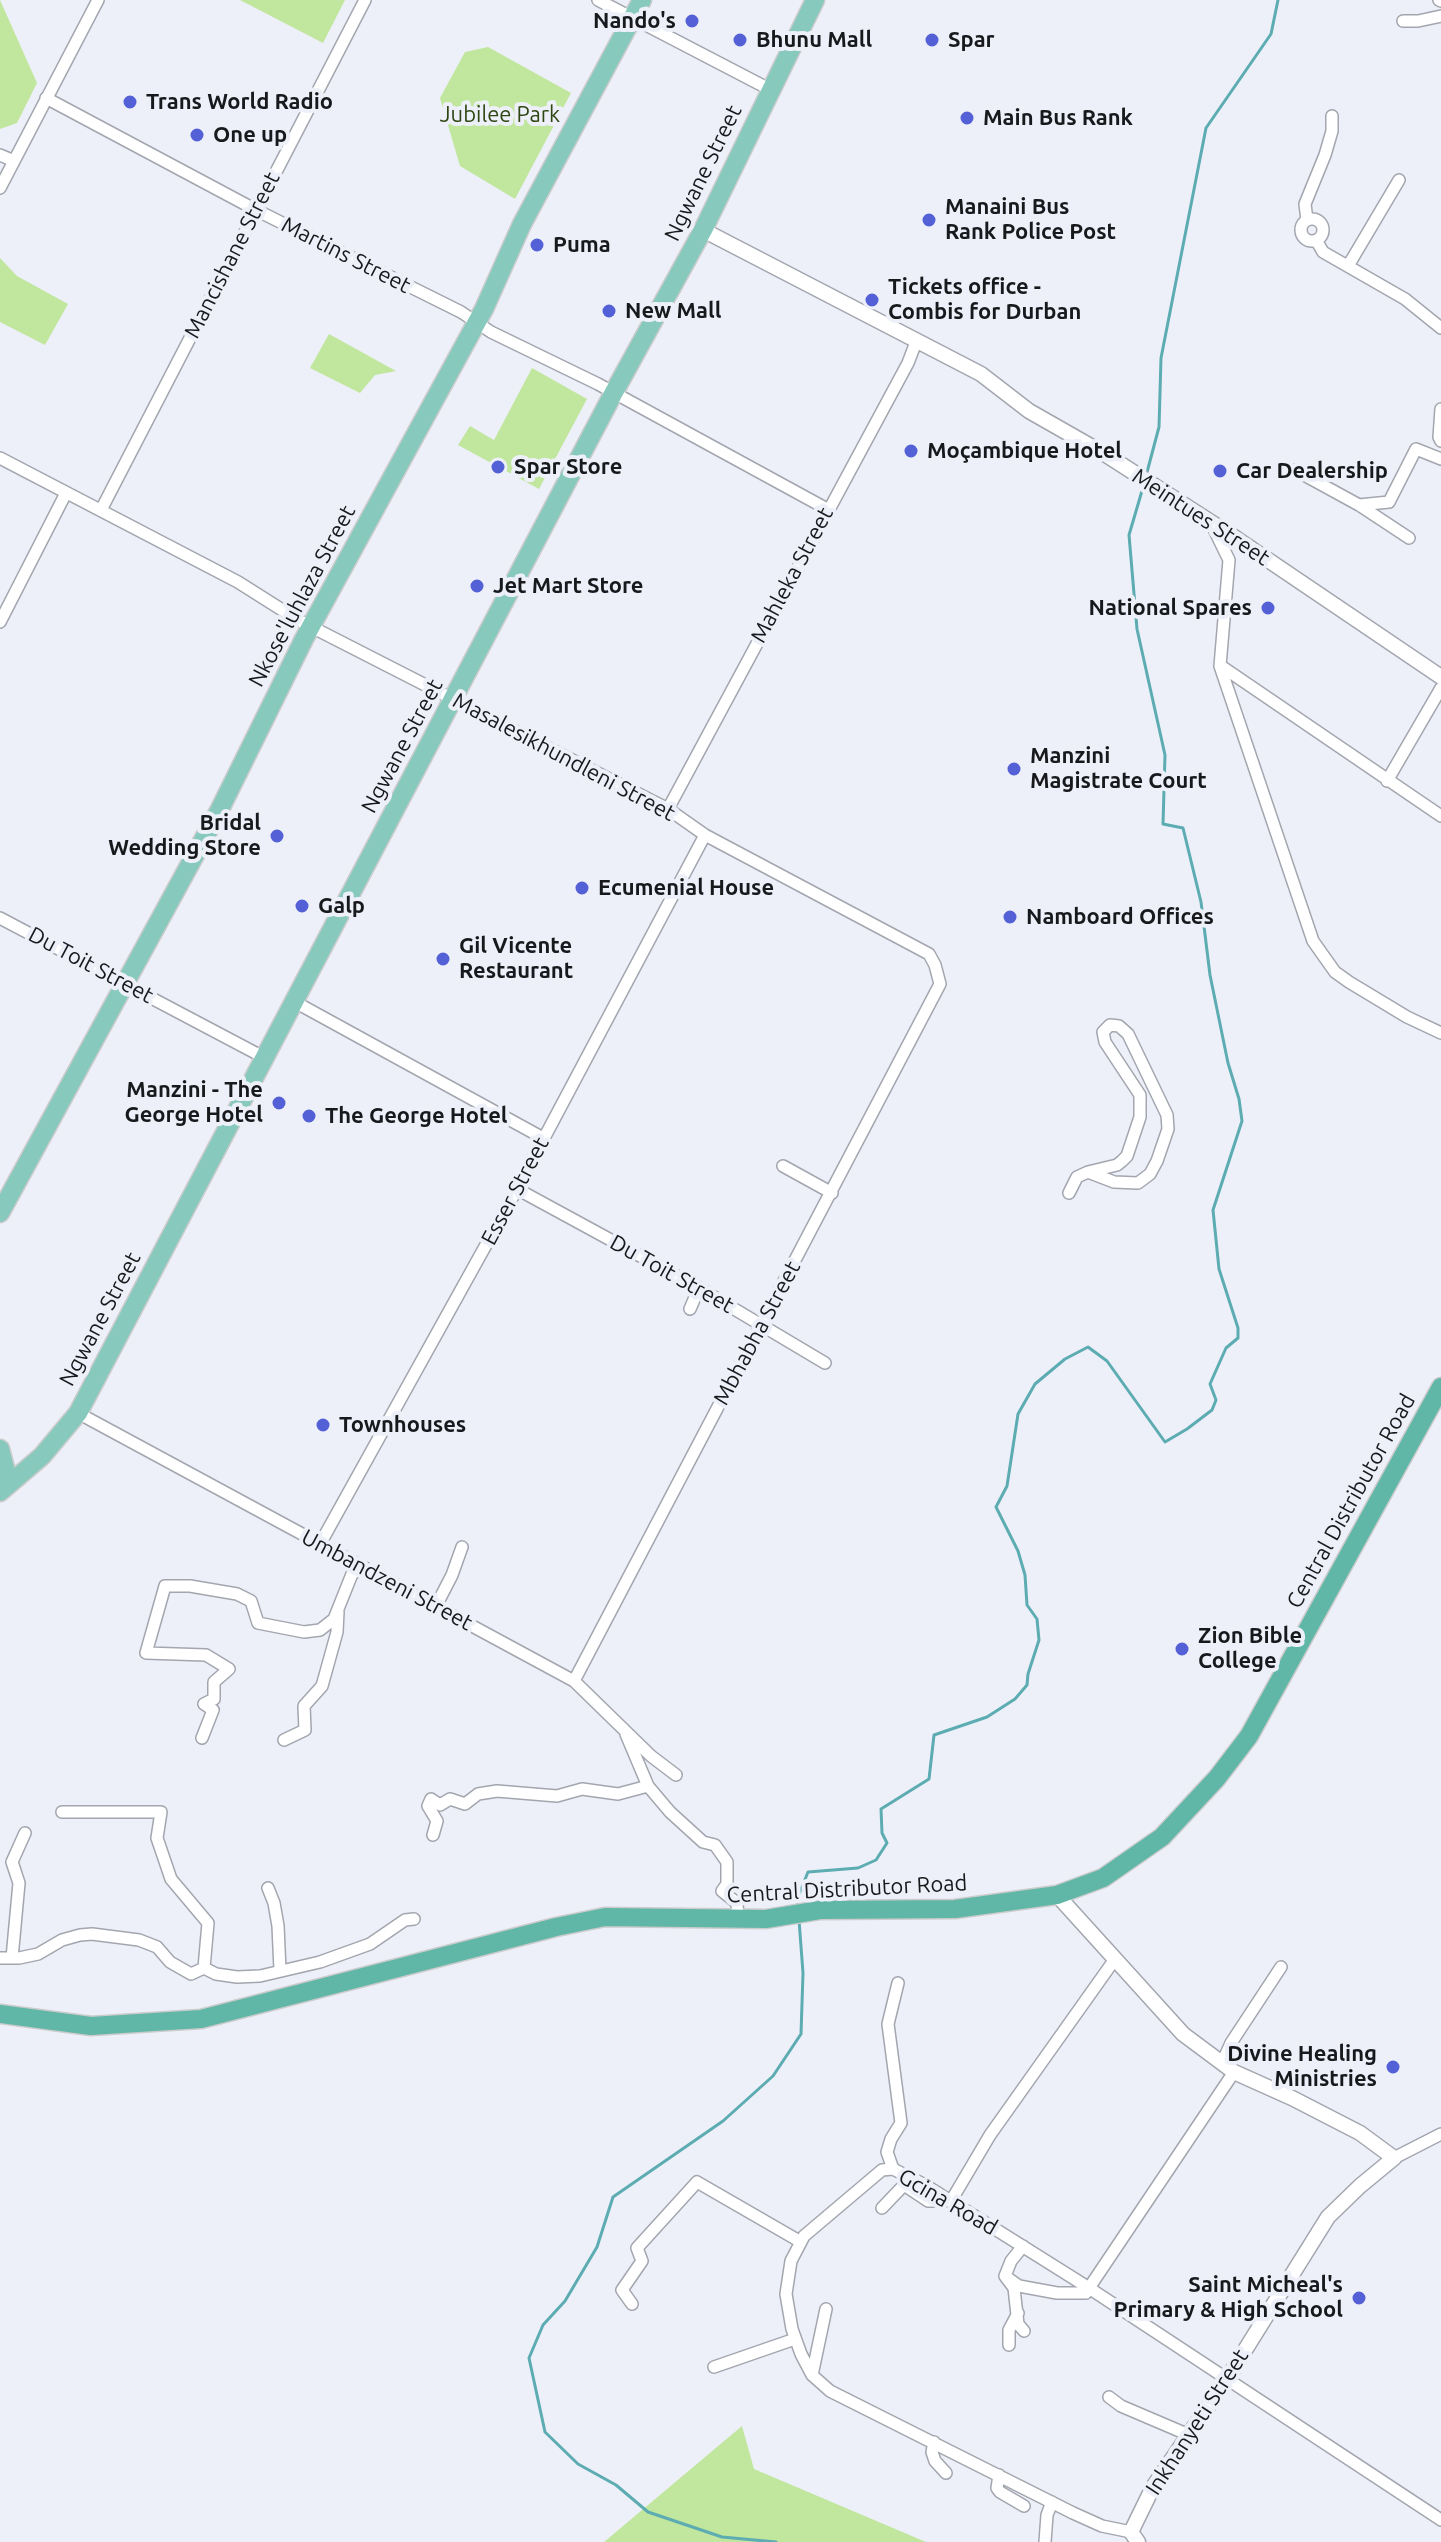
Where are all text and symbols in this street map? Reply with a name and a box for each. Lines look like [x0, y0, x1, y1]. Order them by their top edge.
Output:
place label: Nando's [593, 8, 676, 34]
marker: Nando's [683, 12, 701, 30]
place label: Bhunu Mall [756, 27, 872, 53]
place label: Spar [948, 27, 995, 53]
marker: Bhunu Mall [731, 31, 749, 49]
marker: Spar [923, 31, 941, 49]
place label: Trans World Radio [146, 89, 333, 115]
marker: Trans World Radio [121, 93, 139, 111]
street label: Ngwane Street [659, 101, 747, 245]
park label: Jubilee Park [440, 102, 560, 128]
place label: Main Bus Rank [983, 105, 1133, 131]
marker: Main Bus Rank [958, 109, 976, 127]
place label: One up [213, 122, 287, 148]
marker: One up [188, 126, 206, 144]
street label: Mancishane Street [179, 167, 285, 343]
place label: Manaini Bus Rank Police Post [945, 194, 1116, 246]
street label: Martins Street [277, 211, 415, 299]
marker: Manaini Bus Rank Police Post [920, 211, 938, 229]
place label: Puma [553, 232, 611, 258]
marker: Puma [528, 236, 546, 254]
place label: Tickets office - Combis for Durban [888, 274, 1081, 326]
marker: Tickets office - Combis for Durban [863, 291, 881, 309]
place label: New Mall [625, 298, 721, 324]
marker: New Mall [600, 302, 618, 320]
place label: Moçambique Hotel [927, 438, 1122, 464]
marker: Moçambique Hotel [902, 442, 920, 460]
place label: Spar Store [514, 454, 622, 480]
marker: Spar Store [489, 458, 507, 476]
place label: Car Dealership [1236, 458, 1388, 484]
marker: Car Dealership [1211, 462, 1229, 480]
street label: Meintues Street [1127, 463, 1275, 571]
street label: Nkose'luhlaza Street [243, 501, 361, 691]
street label: Mahleka Street [745, 503, 839, 647]
place label: Jet Mart Store [493, 573, 643, 599]
marker: Jet Mart Store [468, 577, 486, 595]
place label: National Spares [1089, 595, 1252, 621]
marker: National Spares [1259, 599, 1277, 617]
street label: Ngwane Street [356, 675, 448, 817]
street label: Masalesikhundleni Street [448, 687, 680, 827]
place label: Manzini Magistrate Court [1030, 743, 1207, 794]
marker: Manzini Magistrate Court [1005, 760, 1023, 778]
place label: Bridal Wedding Store [108, 810, 261, 862]
marker: Bridal Wedding Store [268, 827, 286, 845]
place label: Ecumenial House [598, 875, 774, 901]
marker: Ecumenial House [573, 879, 591, 897]
place label: Galp [318, 893, 365, 919]
marker: Galp [293, 897, 311, 915]
place label: Namboard Offices [1026, 904, 1214, 930]
marker: Namboard Offices [1001, 908, 1019, 926]
street label: Du Toit Street [24, 921, 158, 1009]
place label: Gil Vicente Restaurant [459, 933, 573, 984]
marker: Gil Vicente Restaurant [434, 950, 452, 968]
place label: Manzini - The George Hotel [124, 1077, 263, 1128]
marker: Manzini - The George Hotel [270, 1094, 288, 1112]
place label: The George Hotel [325, 1103, 507, 1129]
marker: The George Hotel [300, 1107, 318, 1125]
street label: Esser Street [476, 1133, 554, 1249]
street label: Du Toit Street [605, 1229, 739, 1319]
street label: Ngwane Street [54, 1248, 146, 1390]
street label: Mbhabha Street [708, 1257, 806, 1409]
street label: Central Distributor Road [1281, 1389, 1421, 1613]
place label: Townhouses [339, 1412, 466, 1438]
marker: Townhouses [314, 1416, 332, 1434]
street label: Umbandzeni Street [297, 1524, 477, 1636]
place label: Zion Bible College [1198, 1623, 1302, 1674]
marker: Zion Bible College [1173, 1640, 1191, 1658]
street label: Central Distributor Road [726, 1870, 968, 1908]
place label: Divine Healing Ministries [1227, 2041, 1377, 2092]
marker: Divine Healing Ministries [1384, 2058, 1402, 2076]
street label: Gcina Road [894, 2163, 1002, 2241]
place label: Saint Micheal's Primary & High School [1114, 2272, 1343, 2324]
marker: Saint Micheal's Primary & High School [1350, 2289, 1368, 2307]
street label: Inkhanyeti Street [1140, 2344, 1254, 2500]

